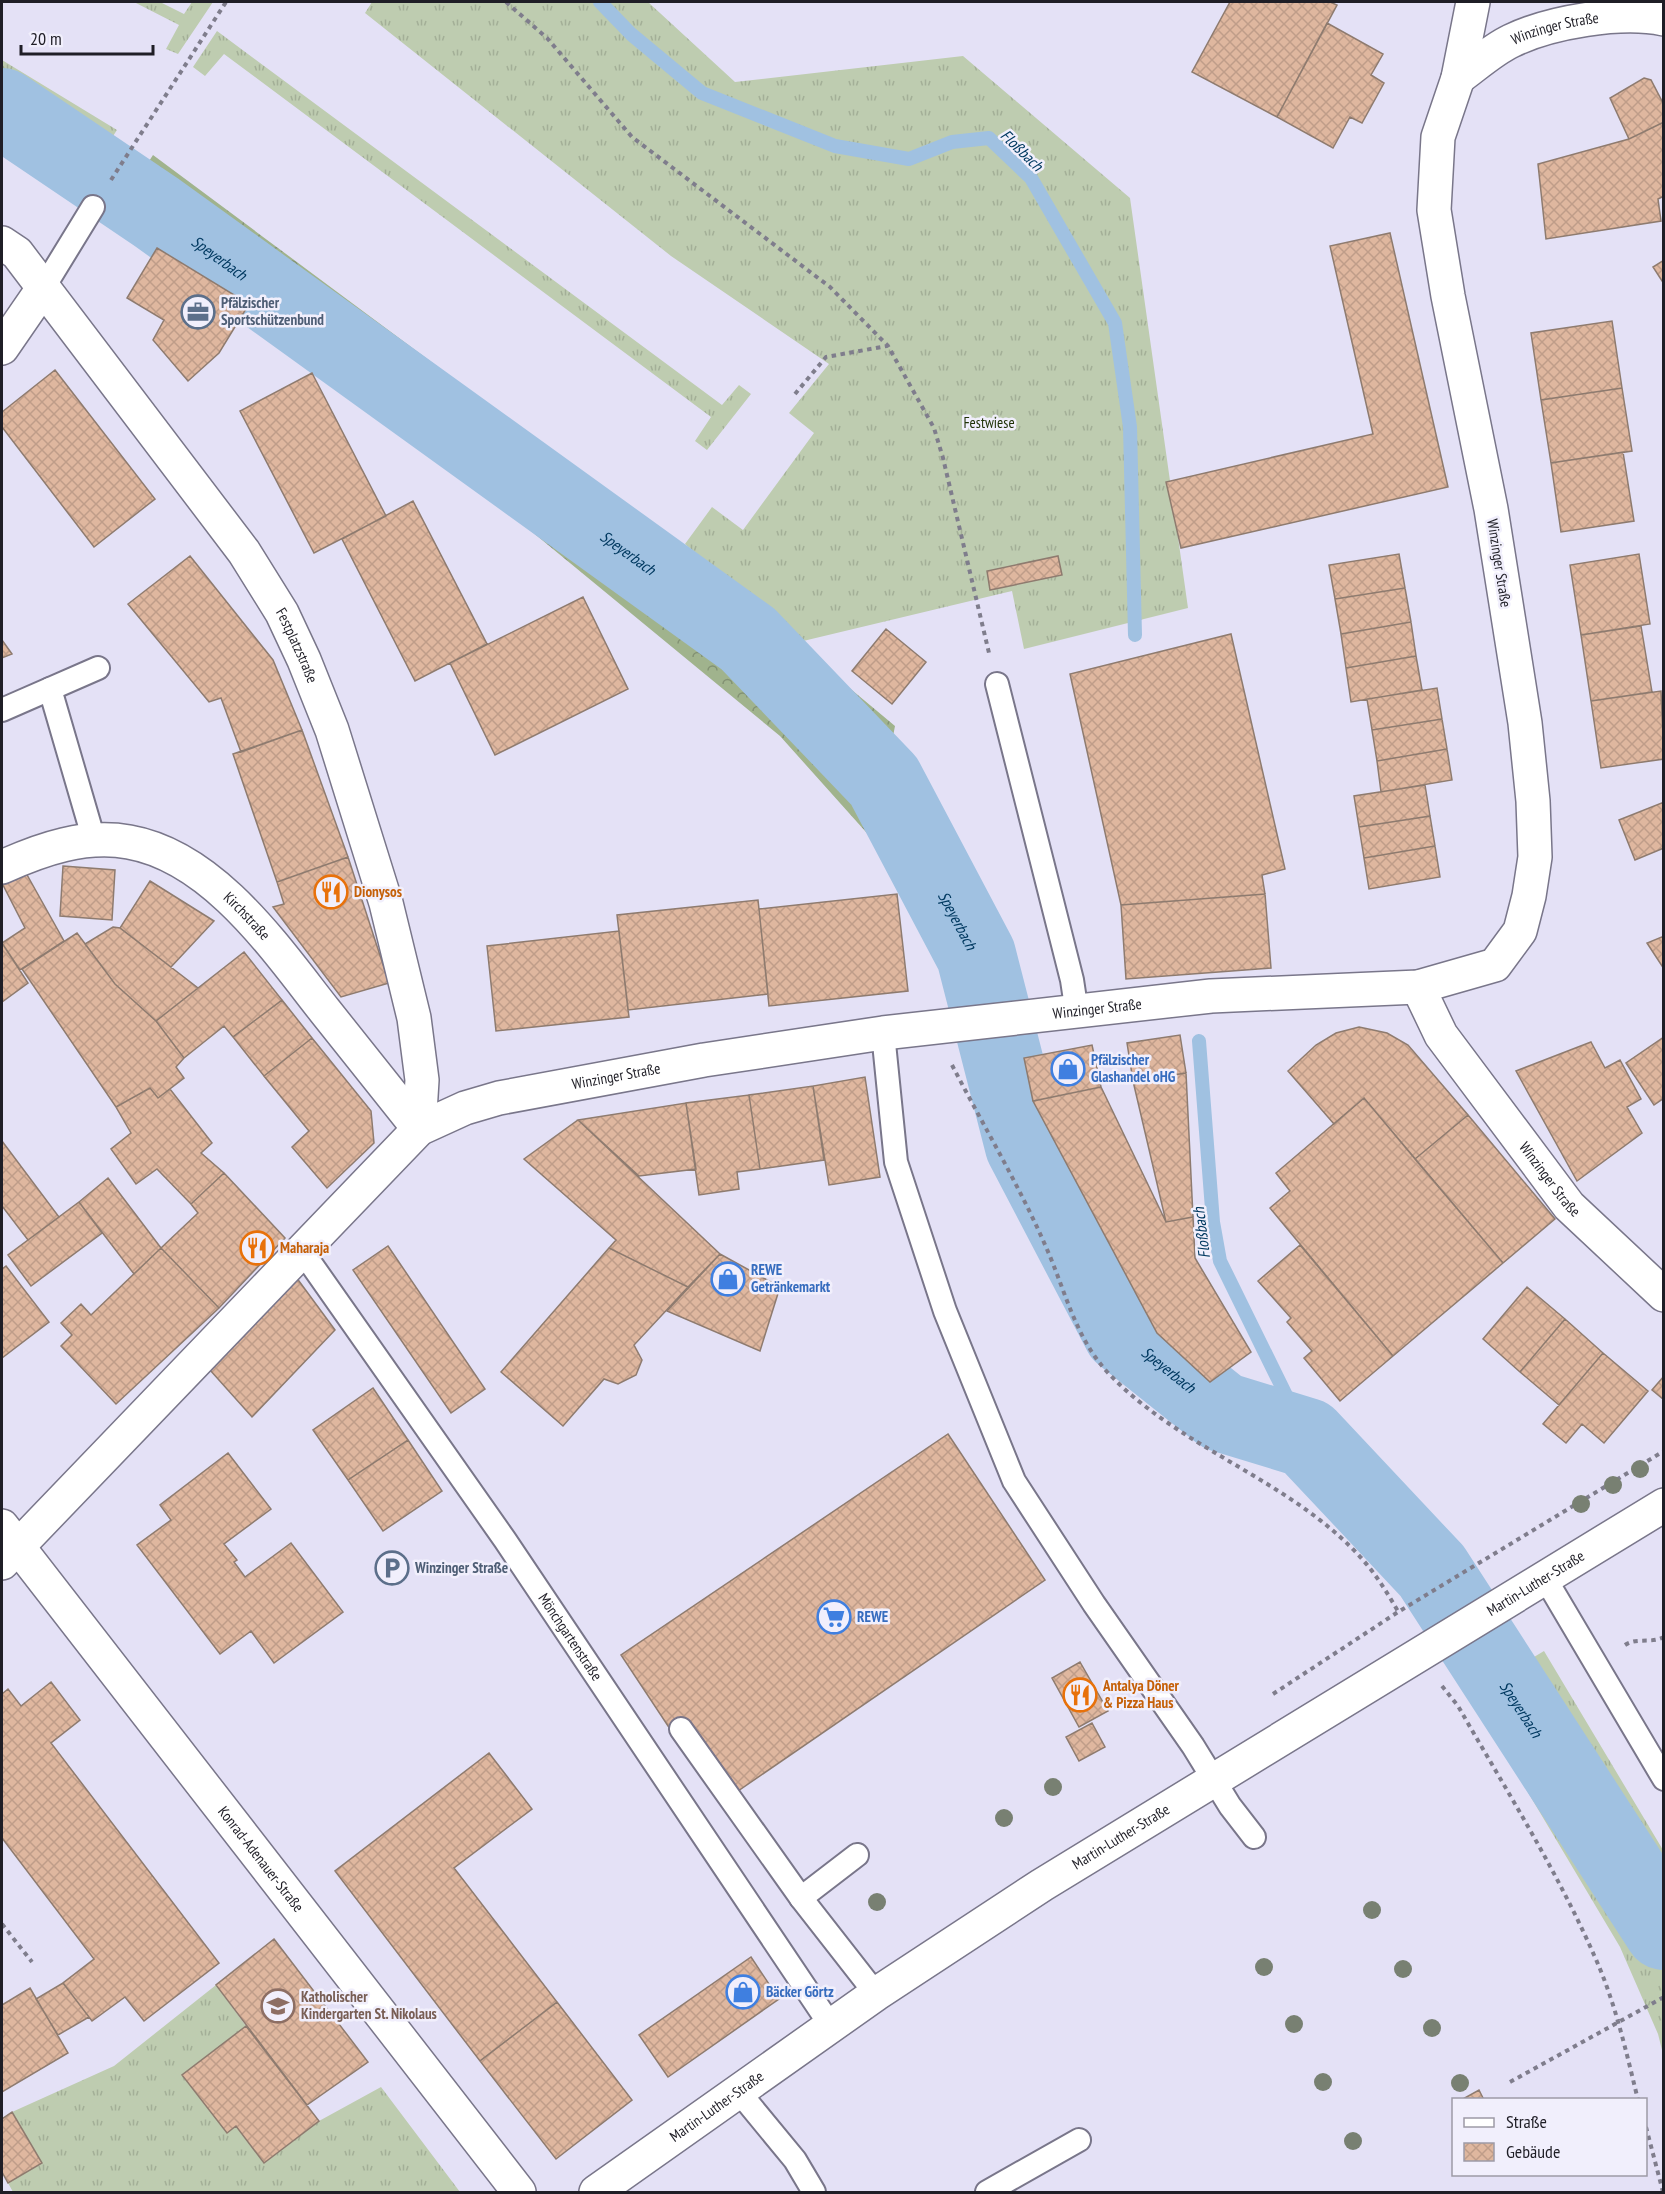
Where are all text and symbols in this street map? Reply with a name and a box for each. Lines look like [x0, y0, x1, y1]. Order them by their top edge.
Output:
street label: Winzinger Straße [1508, 8, 1600, 49]
scale bar [21, 18, 153, 56]
text: 20 m [30, 27, 62, 50]
water label: Floßbach [997, 125, 1048, 176]
water label: Speyerbach [188, 231, 252, 285]
place label: Pfälzischer Sportschützenbund [221, 293, 324, 329]
office icon: Pfälzischer Sportschützenbund [180, 294, 216, 330]
park label: Festwiese [963, 413, 1015, 432]
street label: Winzinger Straße [1483, 517, 1516, 609]
water label: Speyerbach [597, 526, 660, 580]
street label: Festplatzstraße [272, 604, 322, 685]
restaurant icon: Dionysos [313, 874, 349, 910]
place label: Dionysos [354, 882, 402, 901]
street label: Kirchstraße [220, 887, 275, 944]
water label: Speyerbach [934, 888, 982, 954]
street label: Winzinger Straße [1052, 994, 1143, 1023]
place label: Pfälzischer Glashandel oHG [1091, 1050, 1176, 1086]
shop icon: Pfälzischer Glashandel oHG [1050, 1051, 1086, 1087]
street label: Winzinger Straße [570, 1058, 662, 1093]
street label: Winzinger Straße [1515, 1138, 1585, 1221]
water label: Floßbach [1188, 1205, 1214, 1260]
restaurant icon: Maharaja [239, 1230, 275, 1266]
place label: Maharaja [280, 1238, 329, 1257]
place label: REWE Getränkemarkt [751, 1260, 831, 1296]
shop icon: REWE Getränkemarkt [710, 1261, 746, 1297]
water label: Speyerbach [1138, 1342, 1200, 1398]
street label: Martin-Luther-Straße [1483, 1546, 1588, 1620]
parking icon: Winzinger Straße [374, 1550, 410, 1586]
place label: Winzinger Straße [414, 1558, 508, 1577]
street label: Mönchgartenstraße [534, 1589, 607, 1684]
supermarket icon: REWE [816, 1599, 852, 1635]
place label: REWE [857, 1607, 888, 1626]
place label: Antalya Döner & Pizza Haus [1102, 1676, 1180, 1712]
restaurant icon: Antalya Döner & Pizza Haus [1062, 1677, 1098, 1713]
water label: Speyerbach [1496, 1677, 1547, 1742]
street label: Martin-Luther-Straße [1068, 1799, 1173, 1873]
street label: Konrad-Adenauer-Straße [214, 1802, 308, 1916]
shop icon: Bäcker Görtz [725, 1974, 761, 2010]
place label: Bäcker Görtz [766, 1982, 834, 2001]
place label: Katholischer Kindergarten St. Nikolaus [301, 1987, 437, 2023]
school or university icon: Katholischer Kindergarten St. Nikolaus [260, 1988, 296, 2024]
street label: Martin-Luther-Straße [666, 2066, 767, 2146]
legend [1452, 2098, 1647, 2176]
text: Straße [1506, 2110, 1547, 2133]
text: Gebäude [1506, 2140, 1560, 2163]

